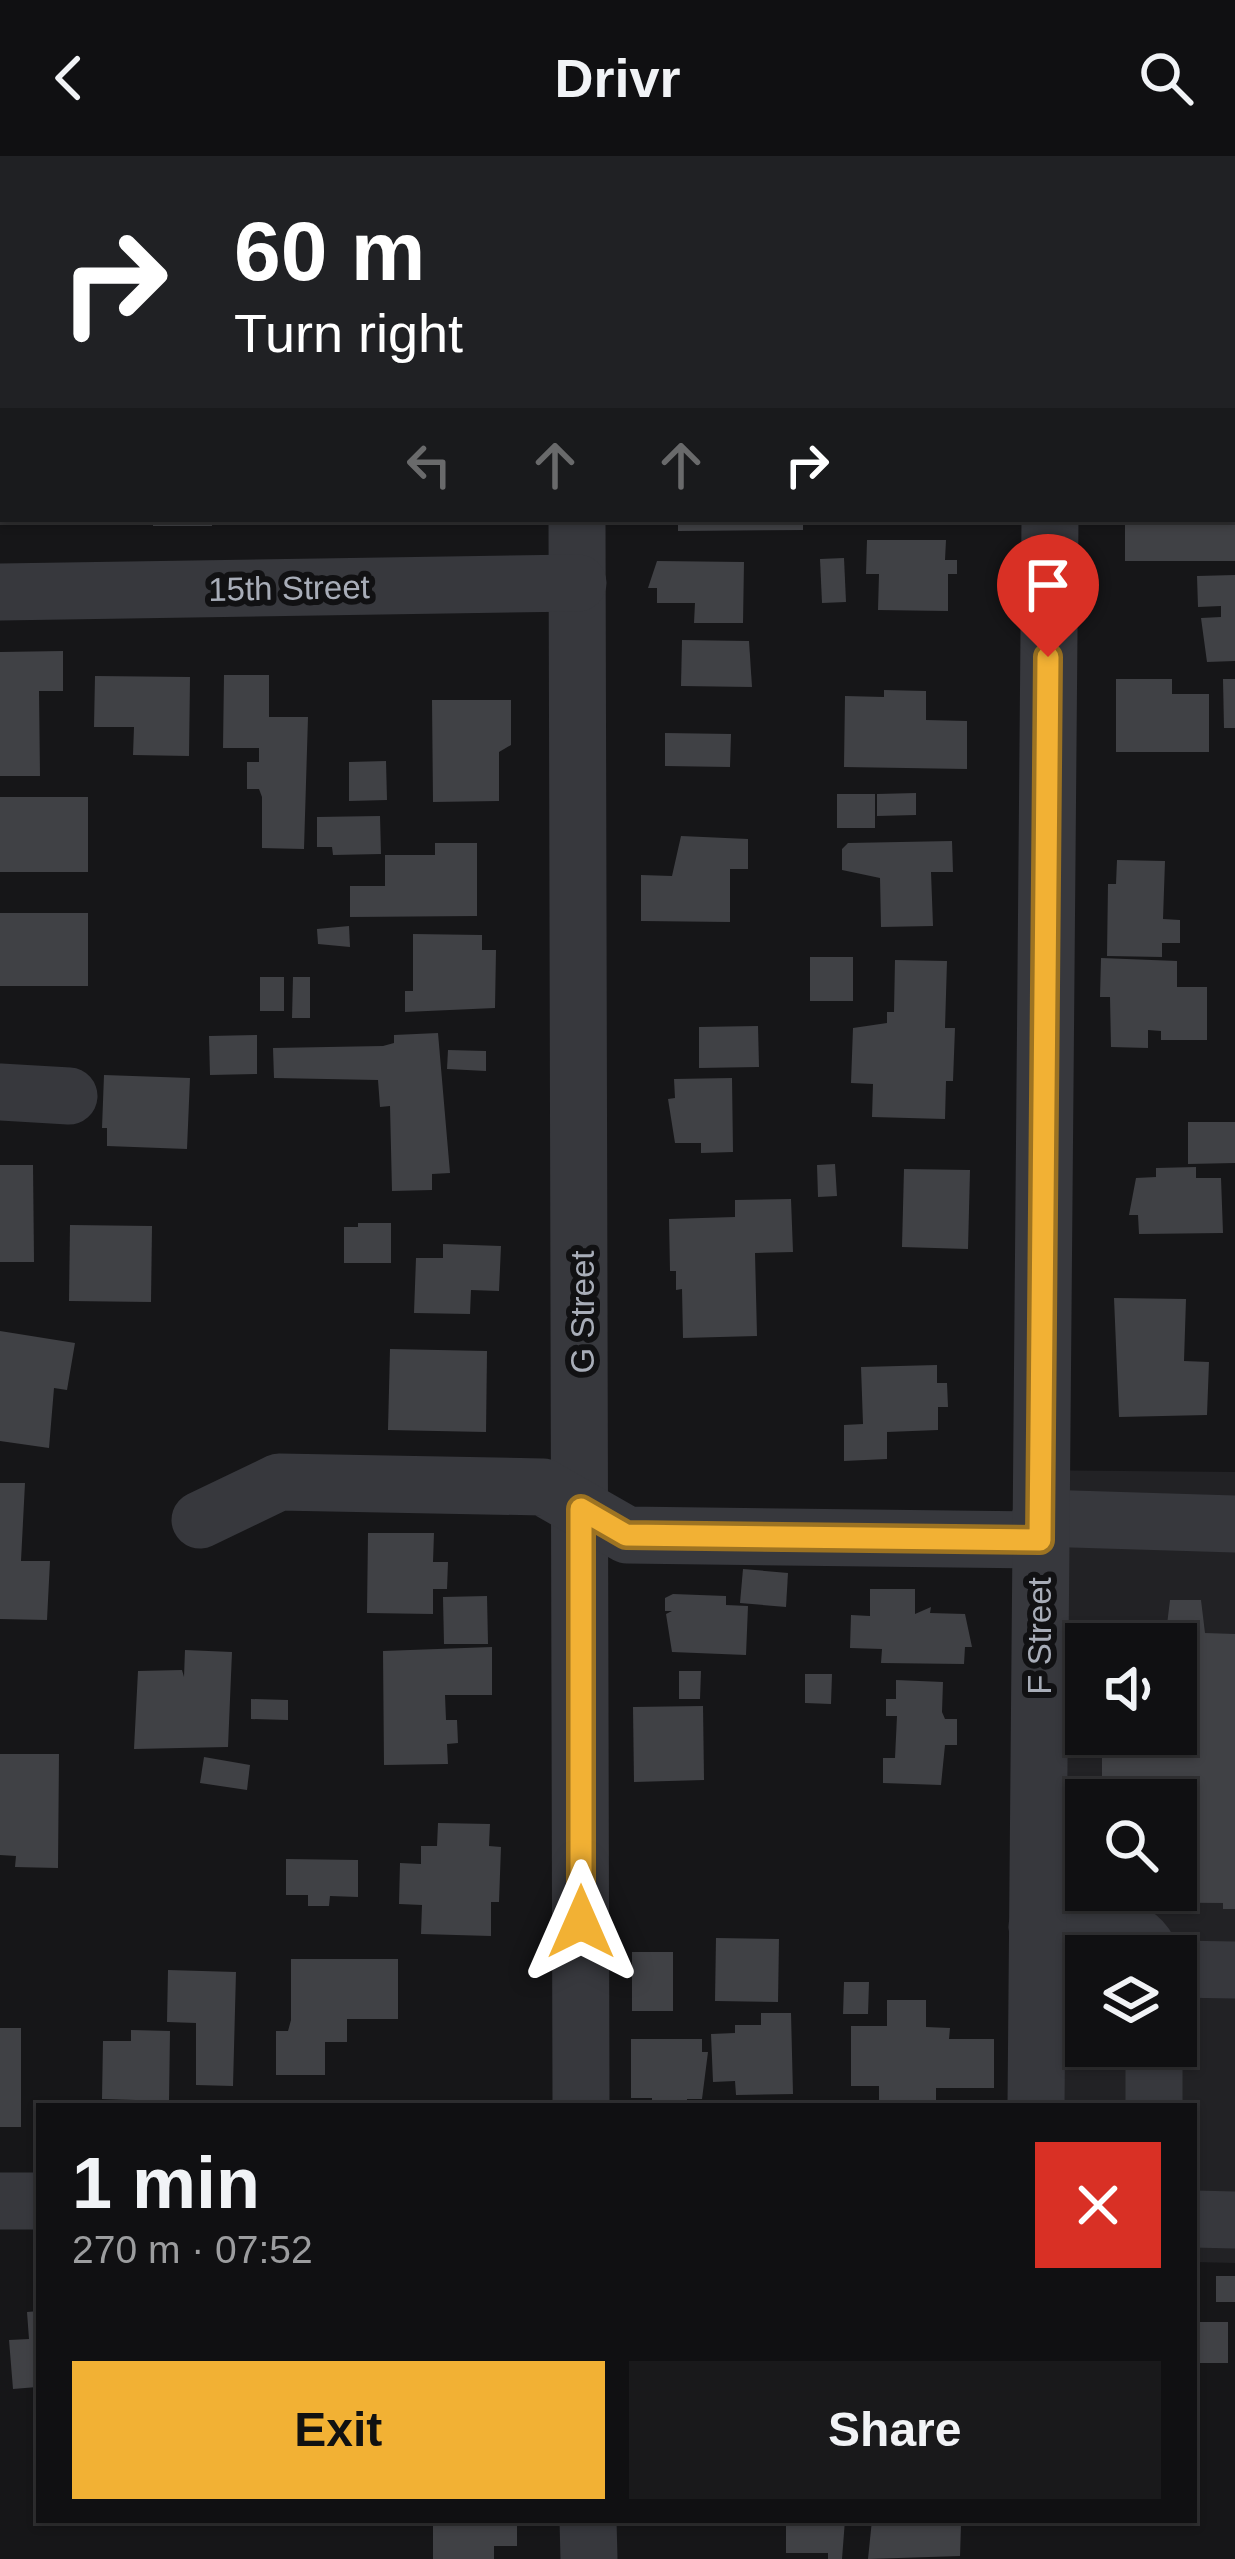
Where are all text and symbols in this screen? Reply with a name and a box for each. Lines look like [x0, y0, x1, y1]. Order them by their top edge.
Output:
icon: back [36, 45, 102, 111]
icon: search [1133, 45, 1199, 111]
text: Drivr [554, 48, 681, 108]
icon: right [36, 204, 192, 360]
text: 60 m [234, 204, 425, 298]
text: Turn right [234, 303, 463, 363]
icon: left [396, 432, 462, 498]
icon: ahead [522, 432, 588, 498]
icon: ahead [648, 432, 714, 498]
icon: right [774, 432, 840, 498]
pin [997, 534, 1099, 657]
icon: arrive [1015, 552, 1081, 618]
street label: 15th Street [208, 568, 370, 608]
street label: G Street [564, 1251, 601, 1373]
street label: F Street [1021, 1577, 1058, 1695]
map controls [1065, 1623, 1197, 2067]
button: sound [1065, 1623, 1197, 1755]
button: search [1065, 1779, 1197, 1911]
position arrow [518, 1859, 644, 1985]
button: layers [1065, 1935, 1197, 2067]
button: close [1035, 2142, 1161, 2268]
text: 1 min [72, 2143, 260, 2223]
text: 270 m · 07:52 [72, 2228, 313, 2271]
button: Exit [72, 2361, 605, 2499]
button: Share [629, 2361, 1161, 2499]

